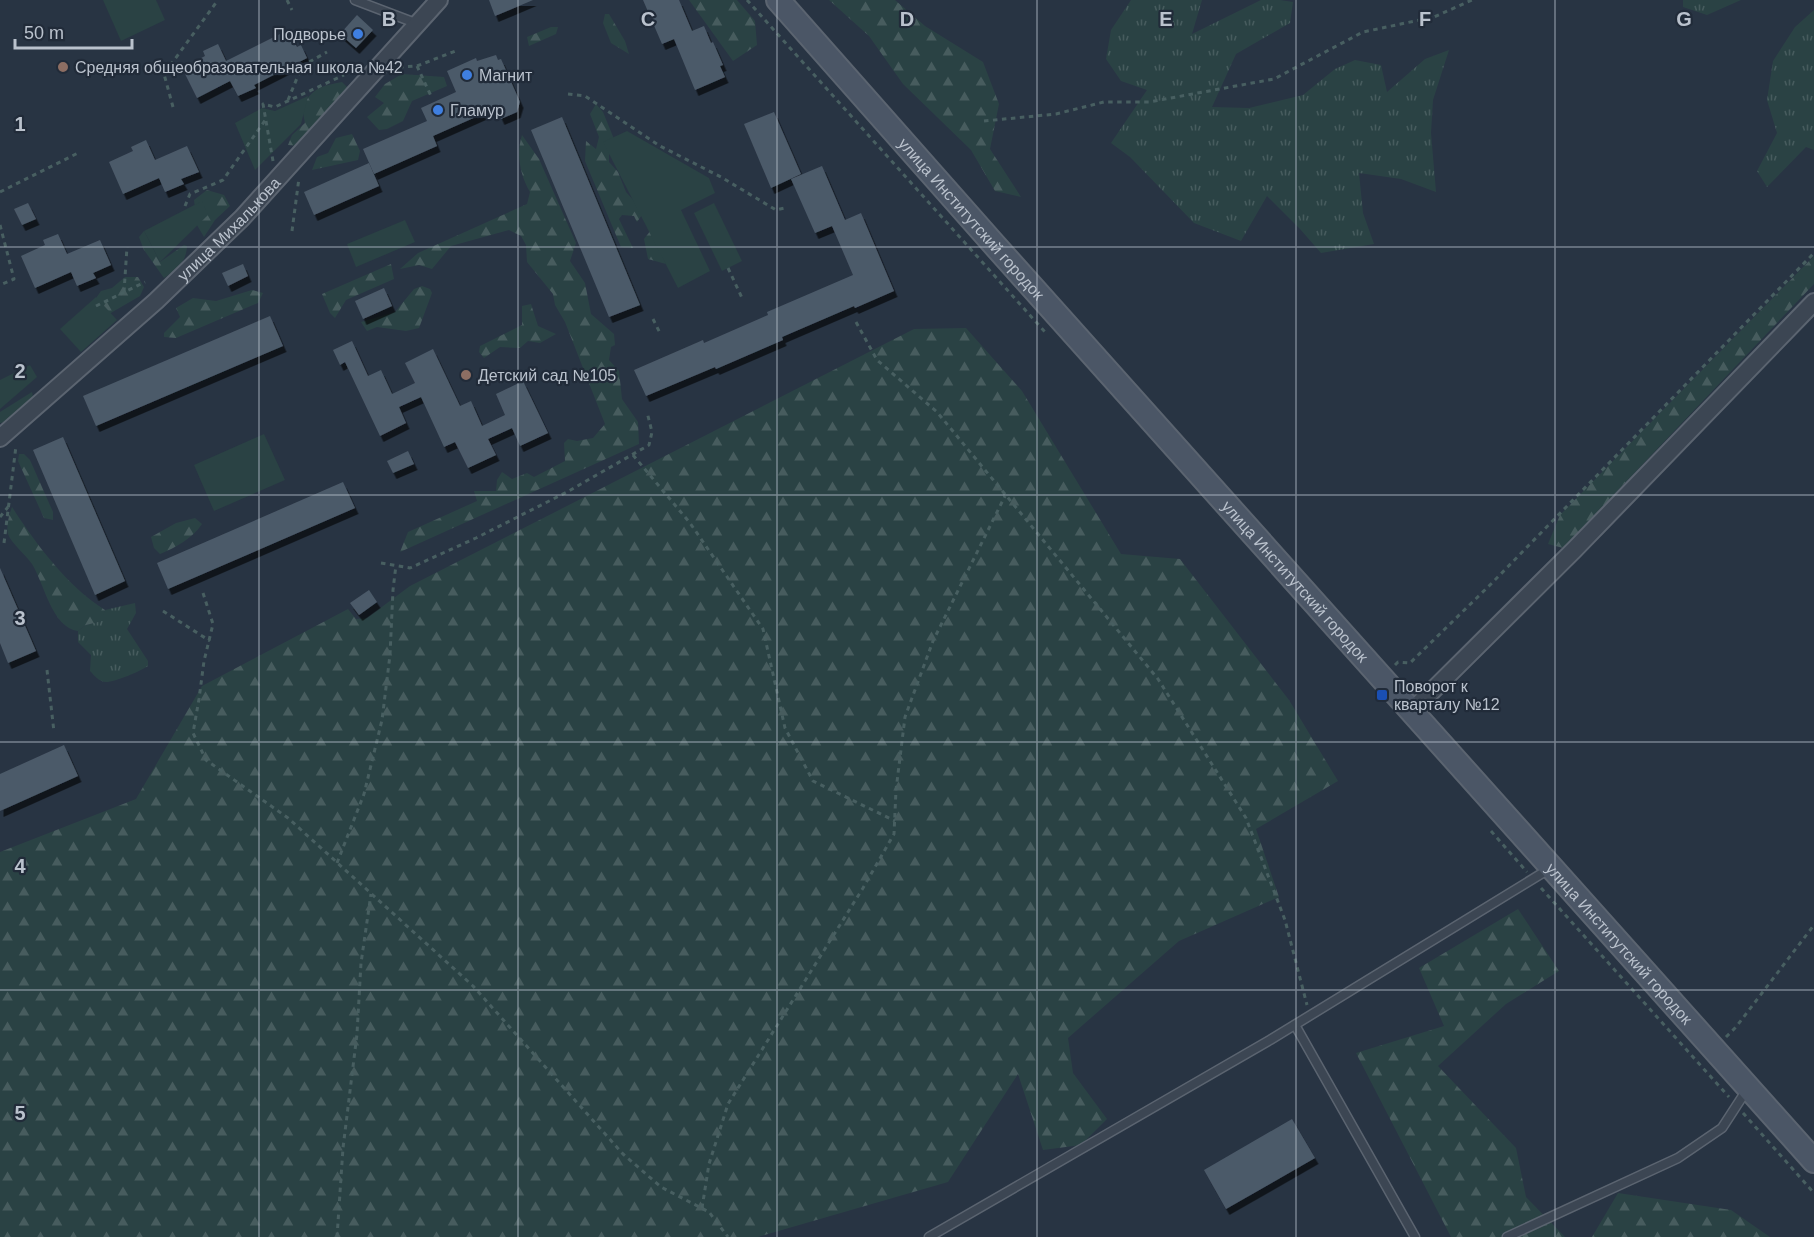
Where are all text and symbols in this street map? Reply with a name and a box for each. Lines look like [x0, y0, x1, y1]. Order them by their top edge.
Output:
text: B [382, 8, 396, 30]
text: C [641, 8, 655, 30]
text: D [900, 8, 914, 30]
text: E [1159, 8, 1173, 30]
text: F [1419, 8, 1431, 30]
text: G [1676, 8, 1692, 30]
scale bar [15, 12, 132, 50]
text: 50 m [24, 23, 64, 43]
place label: Подворье [273, 26, 346, 43]
marker: Подворье [351, 27, 365, 41]
place label: Средняя общеобразовательная школа №42 [75, 59, 403, 76]
marker: Средняя общеобразовательная школа №42 [56, 60, 70, 74]
place label: Магнит [479, 67, 533, 84]
marker: Магнит [460, 68, 474, 82]
place label: Гламур [450, 102, 504, 119]
marker: Гламур [431, 103, 445, 117]
text: 1 [14, 113, 26, 135]
street label: улица Институтский городок [895, 135, 1048, 304]
street label: улица Михалькова [174, 174, 284, 284]
text: 2 [14, 360, 26, 382]
place label: Детский сад №105 [478, 367, 616, 384]
marker: Детский сад №105 [459, 368, 473, 382]
street label: улица Институтский городок [1218, 497, 1372, 666]
text: 3 [14, 607, 26, 629]
place label: Поворот к кварталу №12 [1394, 678, 1500, 713]
marker: Поворот к кварталу №12 [1375, 688, 1389, 702]
text: 4 [14, 855, 26, 877]
street label: улица Институтский городок [1543, 860, 1696, 1028]
text: 5 [14, 1102, 26, 1124]

